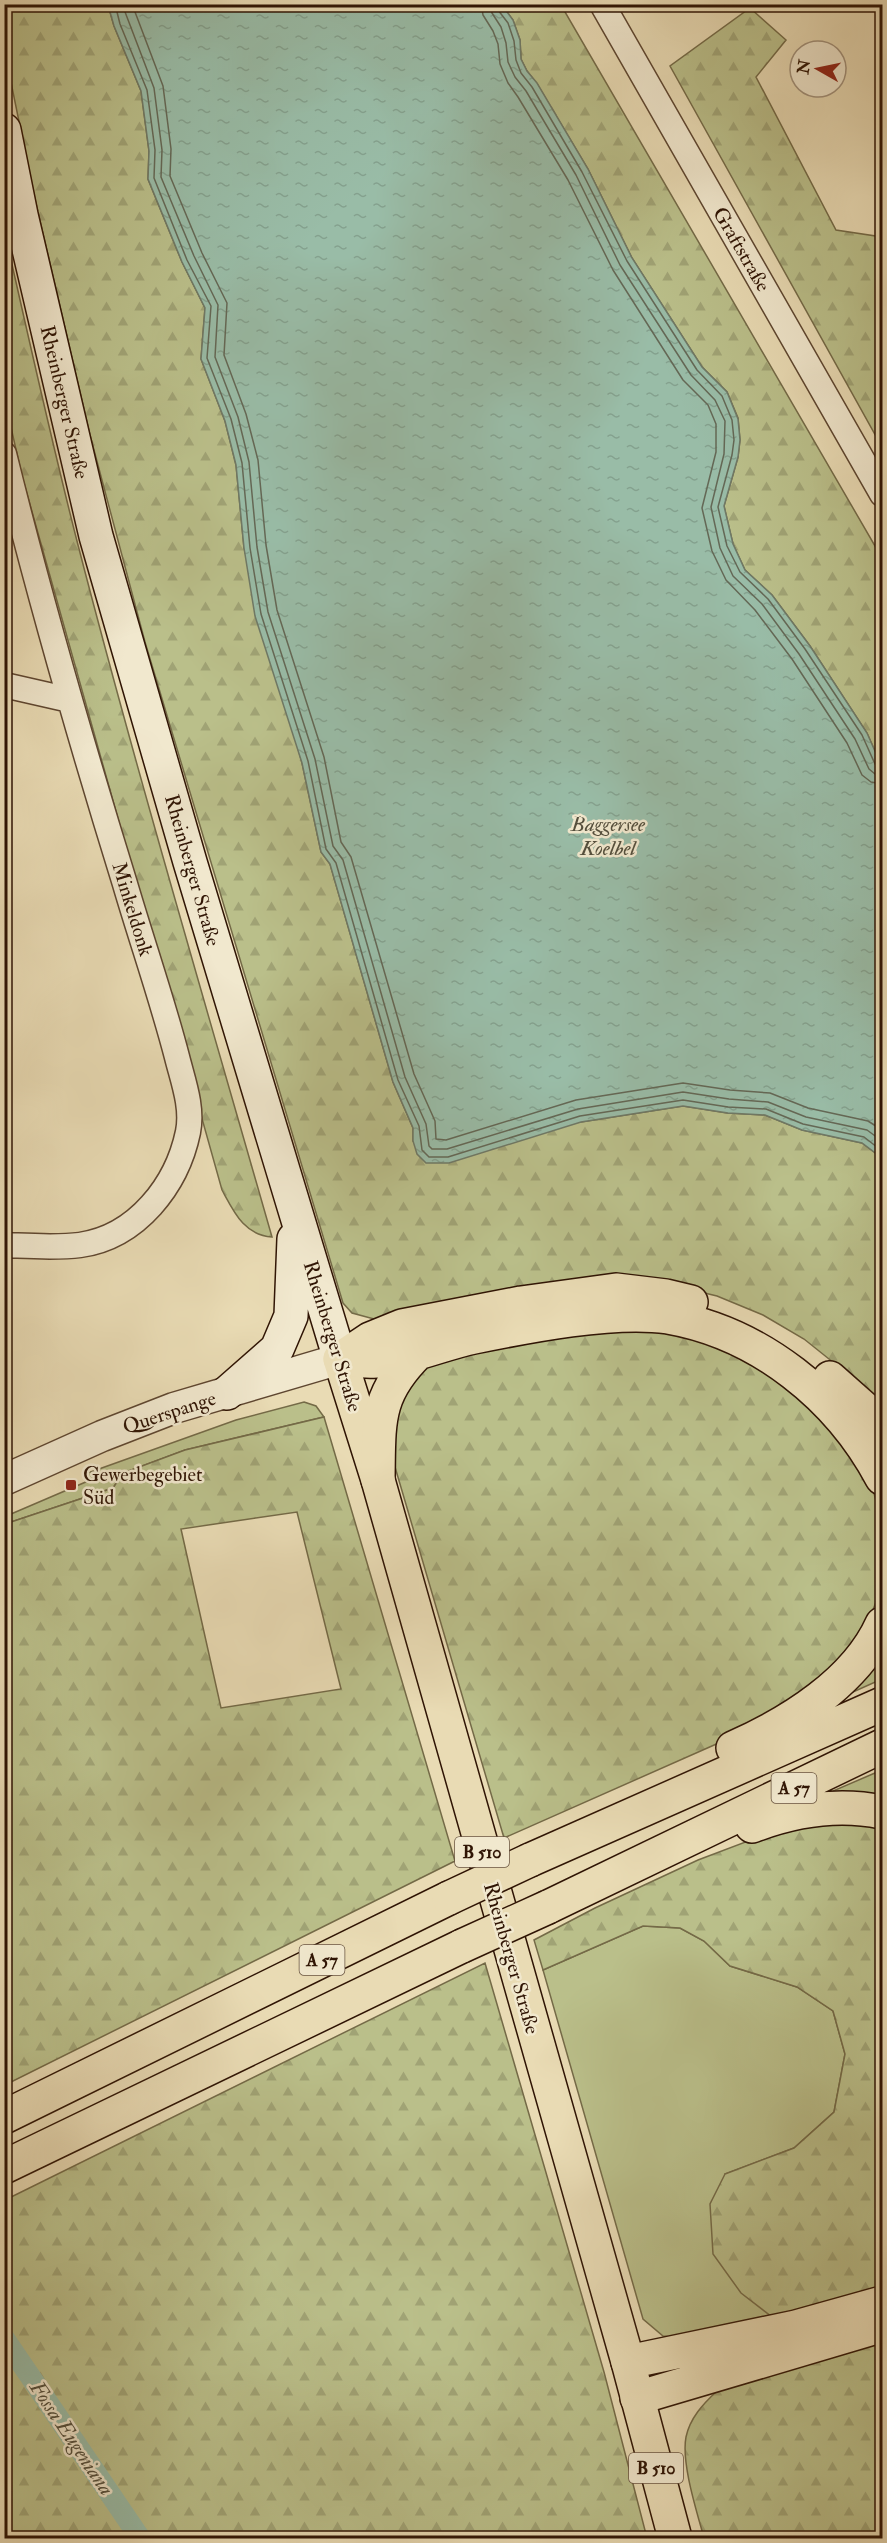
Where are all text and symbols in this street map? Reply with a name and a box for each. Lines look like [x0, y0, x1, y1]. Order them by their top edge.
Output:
north arrow [788, 39, 848, 99]
text: N [793, 58, 815, 76]
street label: Graftstraße [707, 202, 776, 296]
street label: Rheinberger Straße [35, 323, 94, 481]
street label: Rheinberger Straße [159, 791, 226, 949]
water label: Baggersee Koelbel [570, 811, 646, 862]
street label: Minkeldonk [106, 859, 159, 960]
street label: Rheinberger Straße [298, 1258, 367, 1415]
street label: Querspange [119, 1386, 219, 1440]
place label: Gewerbegebiet Süd [83, 1462, 203, 1510]
marker: Gewerbegebiet Süd [64, 1478, 78, 1492]
road number: A 57 [772, 1773, 816, 1803]
road number: B 510 [455, 1837, 509, 1867]
street label: Rheinberger Straße [478, 1879, 545, 2037]
road number: A 57 [300, 1945, 344, 1975]
water label: Fossa Eugeniana [23, 2375, 120, 2501]
road number: B 510 [629, 2453, 683, 2483]

